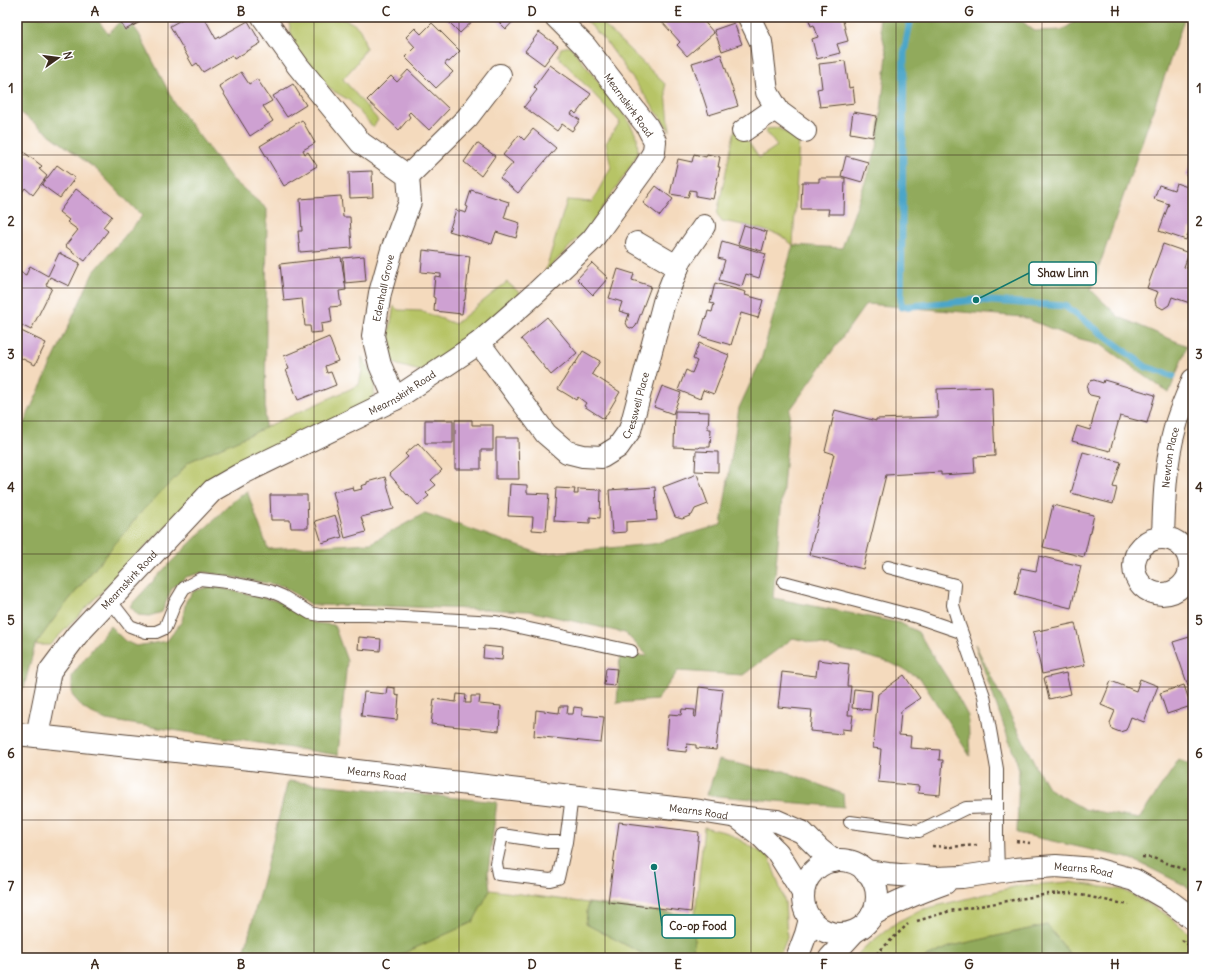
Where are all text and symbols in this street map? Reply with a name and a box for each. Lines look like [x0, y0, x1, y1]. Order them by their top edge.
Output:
text: A [91, 3, 100, 20]
text: B [237, 3, 246, 20]
text: C [382, 3, 391, 20]
text: D [527, 3, 537, 20]
text: E [674, 3, 682, 20]
text: F [820, 3, 828, 20]
text: G [964, 3, 974, 20]
text: H [1110, 3, 1120, 20]
north arrow [38, 38, 78, 78]
text: N [60, 50, 75, 61]
street label: Mearnskirk Road [601, 71, 656, 140]
text: 1 [8, 80, 14, 97]
text: 1 [1196, 80, 1202, 97]
text: 2 [7, 213, 15, 230]
text: 2 [1195, 213, 1203, 230]
street label: Edenhall Grove [370, 253, 397, 323]
callout: Shaw Linn [1029, 262, 1096, 285]
text: Shaw Linn [1037, 266, 1089, 280]
text: 3 [7, 346, 15, 363]
text: 3 [1195, 346, 1203, 363]
street label: Mearnskirk Road [367, 368, 438, 418]
street label: Cresswell Place [620, 371, 652, 442]
street label: Newton Place [1159, 426, 1182, 488]
text: 4 [7, 479, 15, 496]
text: 4 [1195, 479, 1203, 496]
street label: Mearnskirk Road [98, 548, 160, 612]
text: 5 [7, 612, 15, 629]
text: 5 [1195, 612, 1203, 629]
text: 6 [7, 745, 15, 762]
text: 6 [1195, 745, 1203, 762]
street label: Mearns Road [347, 764, 407, 784]
street label: Mearns Road [668, 801, 729, 822]
street label: Mearns Road [1054, 860, 1115, 881]
text: 7 [8, 878, 15, 895]
text: 7 [1196, 878, 1203, 895]
callout: Co-op Food [662, 915, 735, 938]
text: Co-op Food [669, 919, 727, 934]
text: A [91, 956, 100, 973]
text: B [237, 956, 246, 973]
text: C [382, 956, 391, 973]
text: D [527, 956, 537, 973]
text: E [674, 956, 682, 973]
text: F [820, 956, 828, 973]
text: G [964, 956, 974, 973]
text: H [1110, 956, 1120, 973]

